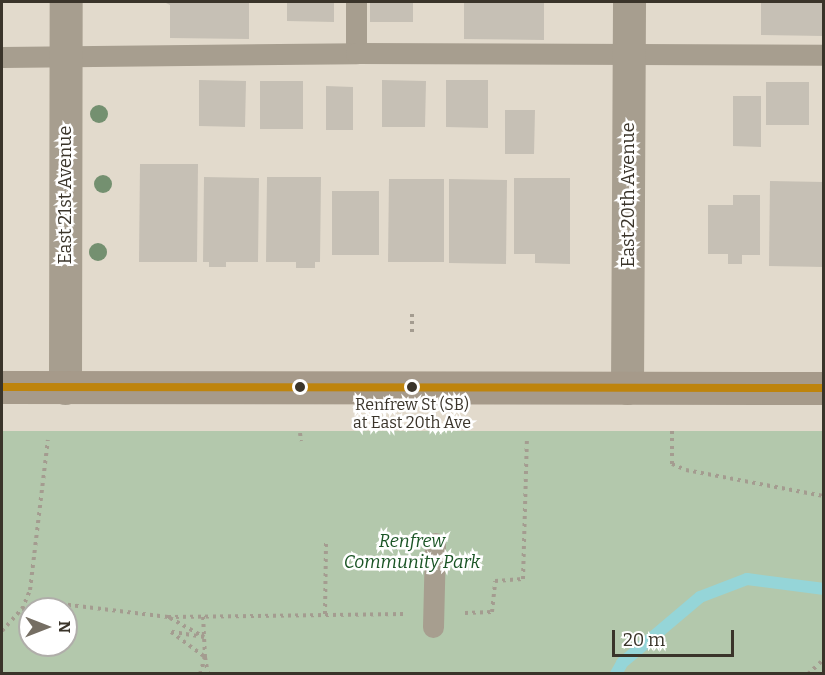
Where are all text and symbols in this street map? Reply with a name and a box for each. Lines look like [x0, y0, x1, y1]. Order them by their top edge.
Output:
street label: East 20th Avenue [617, 122, 639, 268]
street label: East 21st Avenue [54, 126, 76, 264]
unlabelled marker [294, 381, 306, 393]
marker: Renfrew St (SB) at East 20th Ave [406, 381, 418, 393]
place label: Renfrew St (SB) at East 20th Ave [353, 395, 471, 433]
park label: Renfrew Community Park [344, 531, 480, 574]
north arrow [18, 597, 78, 657]
scale bar [615, 618, 736, 656]
text: N [55, 621, 74, 633]
text: 20 m [623, 629, 665, 651]

